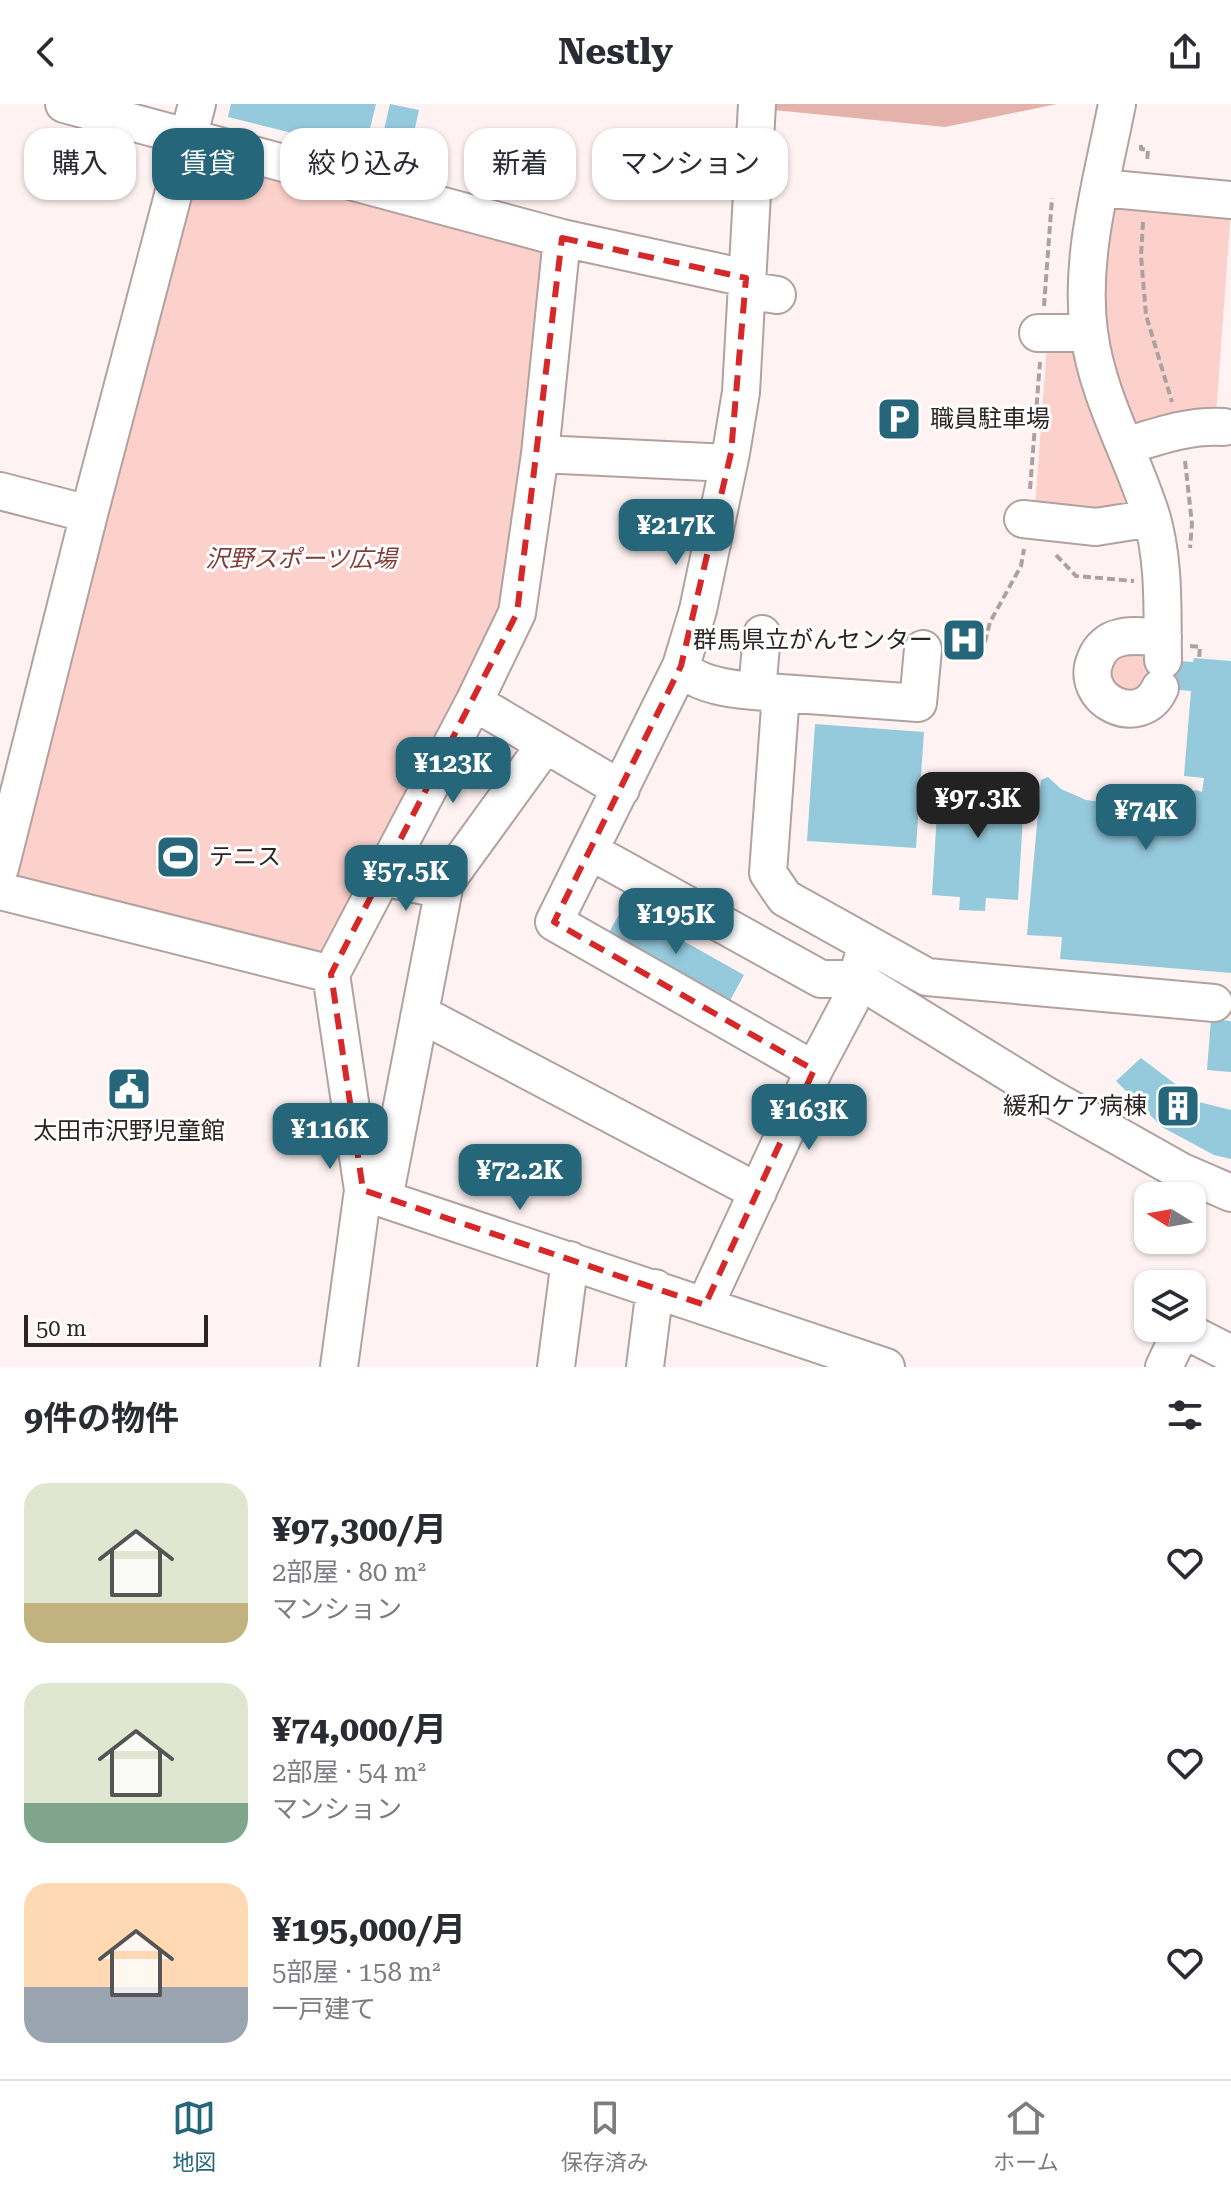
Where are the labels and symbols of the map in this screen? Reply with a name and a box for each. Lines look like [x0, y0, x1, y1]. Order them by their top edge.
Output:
parking icon: 職員駐車場 [875, 395, 923, 443]
place label: 職員駐車場 [930, 405, 1050, 433]
pin: ¥217K [620, 499, 732, 567]
park label: 沢野スポーツ広場 [205, 545, 400, 573]
hospital icon: 群馬県立がんセンター [940, 616, 988, 664]
place label: 群馬県立がんセンター [693, 626, 933, 654]
pin: ¥123K [397, 737, 509, 805]
pin: ¥97.3K [913, 772, 1043, 840]
pin: ¥74K [1099, 784, 1193, 852]
sports icon: テニス [154, 833, 202, 881]
place label: テニス [209, 843, 281, 871]
pin: ¥57.5K [341, 845, 471, 913]
pin: ¥195K [620, 888, 732, 956]
public building icon: 太田市沢野児童館 [105, 1065, 153, 1113]
building icon: 緩和ケア病棟 [1154, 1082, 1202, 1130]
pin: ¥163K [753, 1084, 865, 1152]
place label: 緩和ケア病棟 [1003, 1092, 1147, 1120]
pin: ¥116K [274, 1103, 386, 1171]
place label: 太田市沢野児童館 [33, 1117, 225, 1145]
pin: ¥72.2K [455, 1144, 585, 1212]
north arrow [1134, 1182, 1206, 1254]
scale bar [24, 1311, 208, 1347]

